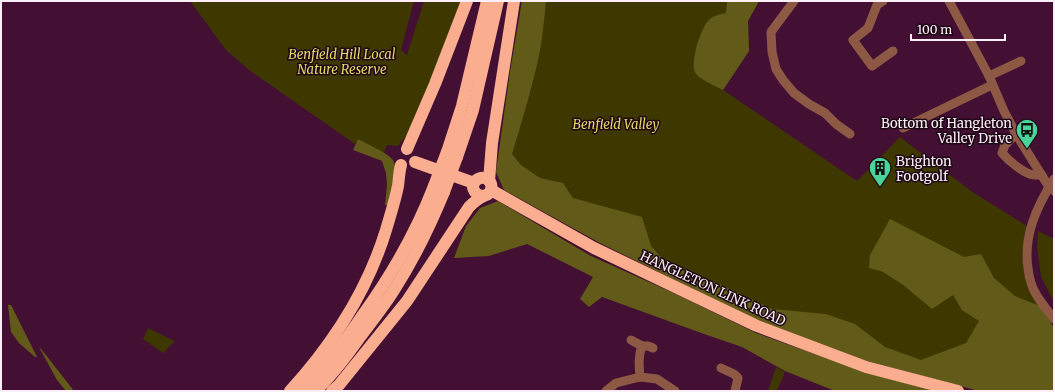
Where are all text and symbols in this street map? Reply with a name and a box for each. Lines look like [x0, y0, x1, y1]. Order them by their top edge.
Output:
scale bar [911, 16, 1005, 42]
text: 100 m [917, 22, 952, 37]
park label: Benfield Hill Local Nature Reserve [288, 46, 396, 78]
place label: Bottom of Hangleton Valley Drive [881, 115, 1012, 147]
park label: Benfield Valley [573, 116, 659, 133]
bus stop icon: Bottom of Hangleton Valley Drive [1014, 117, 1040, 150]
place label: Brighton Footgolf [896, 153, 952, 185]
building icon: Brighton Footgolf [867, 155, 893, 188]
street label: HANGLETON LINK ROAD [637, 247, 789, 330]

